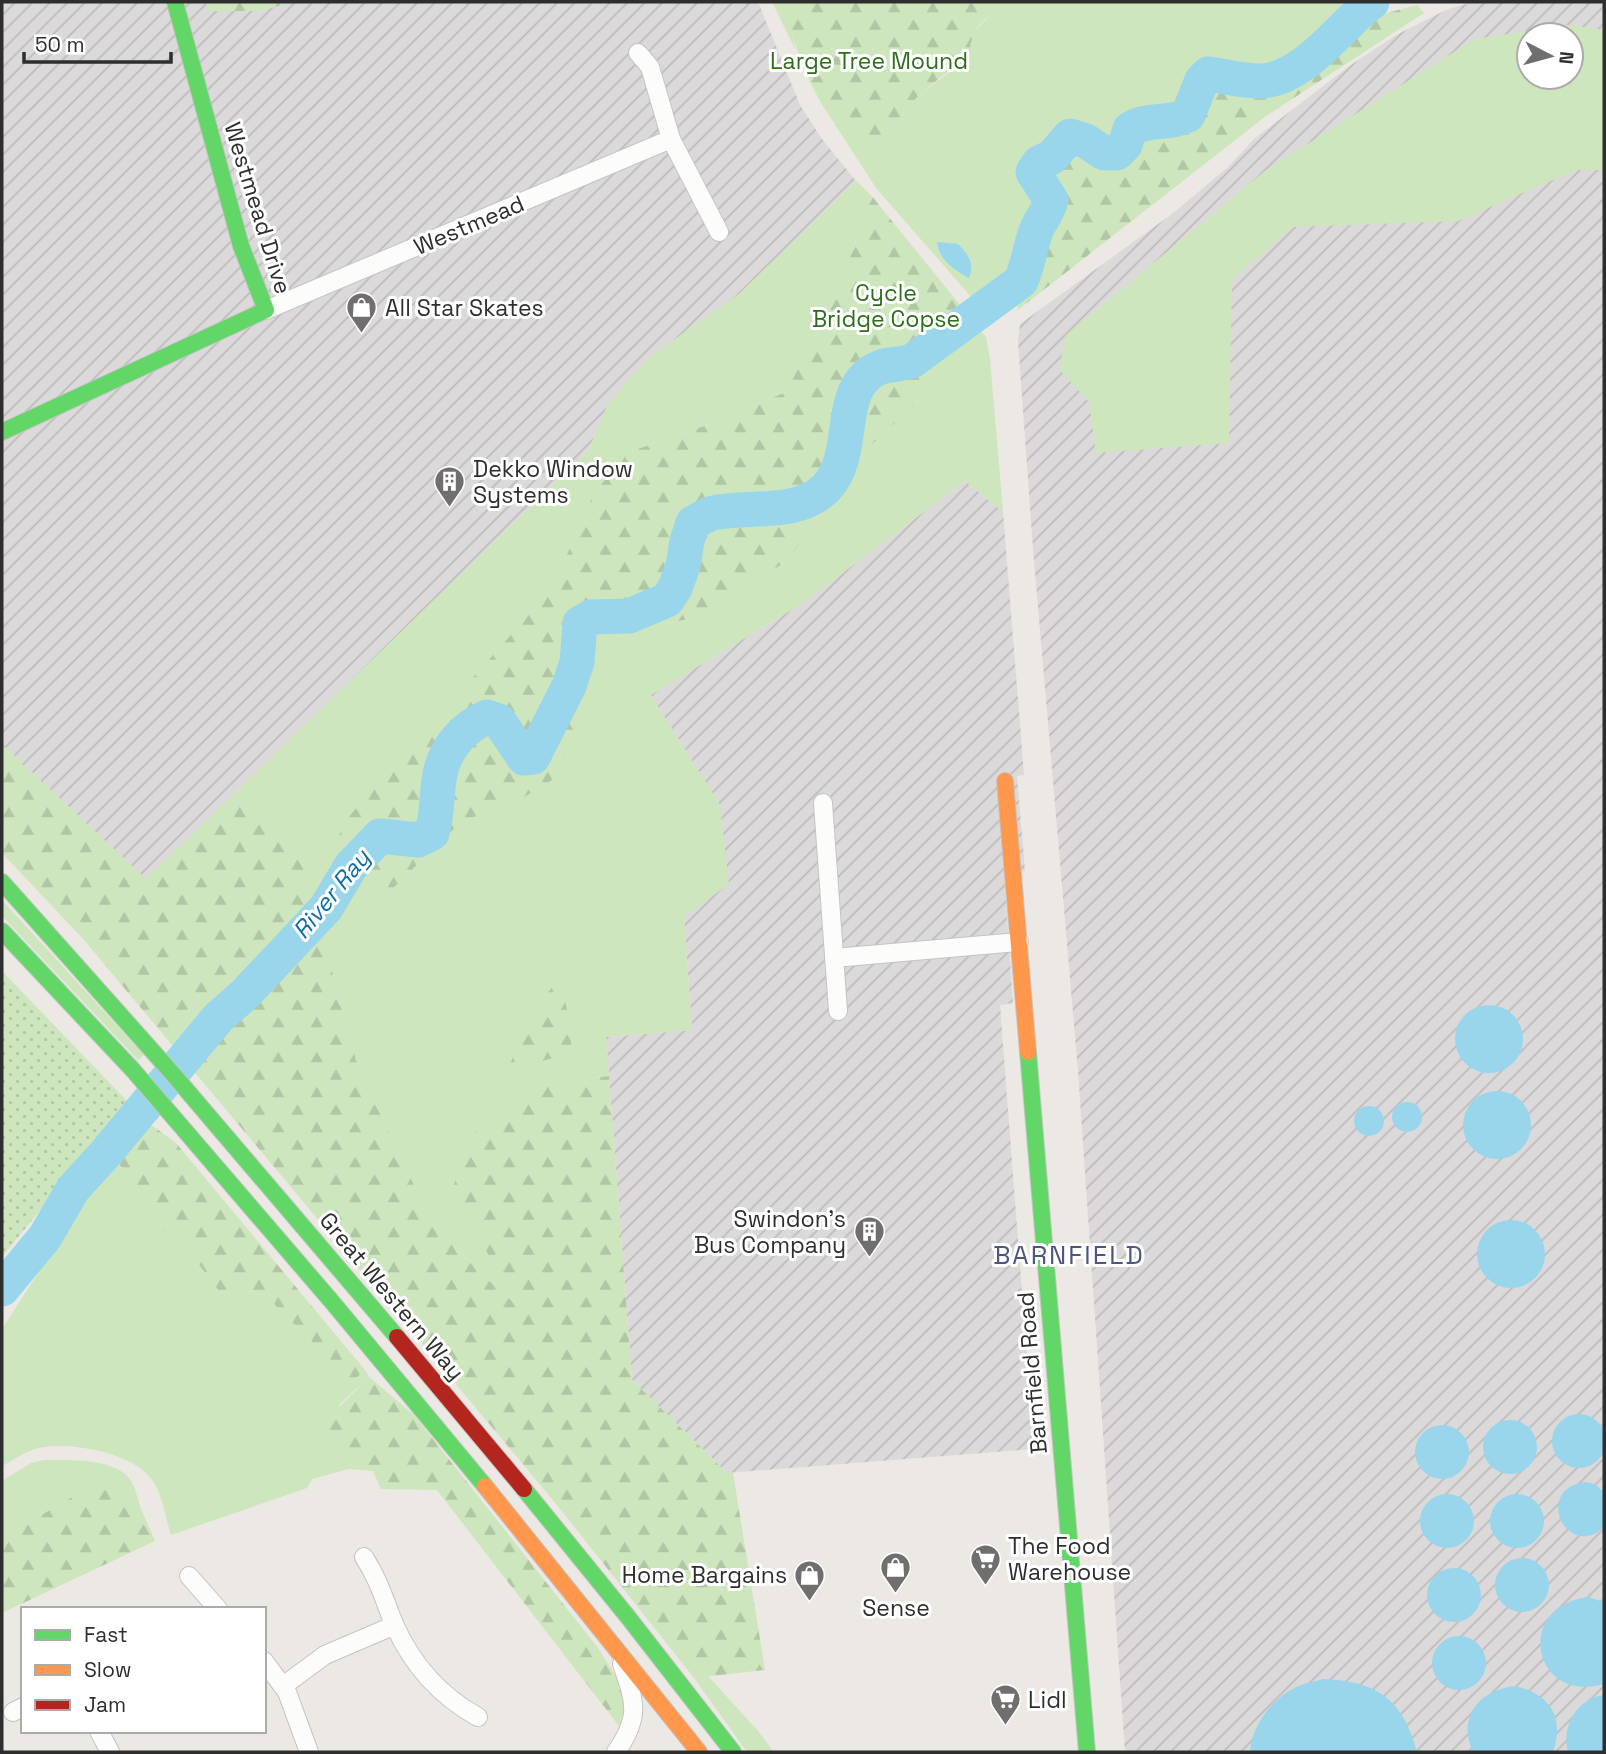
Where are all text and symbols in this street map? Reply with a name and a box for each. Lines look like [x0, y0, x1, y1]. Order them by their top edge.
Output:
scale bar [24, 21, 172, 65]
north arrow [1515, 21, 1585, 91]
text: 50 m [35, 31, 85, 58]
park label: Large Tree Mound [770, 46, 968, 76]
text: N [1553, 50, 1580, 65]
street label: Westmead Drive [218, 119, 298, 297]
street label: Westmead [409, 188, 529, 262]
park label: Cycle Bridge Copse [812, 278, 960, 334]
shop icon: All Star Skates [345, 291, 379, 335]
place label: All Star Skates [385, 293, 544, 323]
place label: Dekko Window Systems [473, 454, 633, 510]
building icon: Dekko Window Systems [433, 465, 467, 509]
water label: River Ray [286, 842, 377, 945]
place label: Swindon's Bus Company [694, 1204, 846, 1260]
street label: Great Western Way [313, 1206, 471, 1386]
building icon: Swindon's Bus Company [852, 1215, 886, 1259]
district label: BARNFIELD [993, 1238, 1145, 1272]
street label: Barnfield Road [1010, 1291, 1054, 1455]
place label: The Food Warehouse [1008, 1531, 1131, 1587]
supermarket icon: The Food Warehouse [968, 1542, 1002, 1586]
shop icon: Sense [879, 1550, 913, 1594]
shop icon: Home Bargains [793, 1558, 827, 1602]
place label: Home Bargains [622, 1560, 787, 1590]
place label: Sense [862, 1593, 930, 1623]
legend [21, 1607, 266, 1733]
text: Fast [84, 1621, 128, 1648]
text: Slow [84, 1656, 132, 1683]
supermarket icon: Lidl [988, 1683, 1022, 1727]
place label: Lidl [1028, 1685, 1067, 1715]
text: Jam [84, 1691, 126, 1718]

